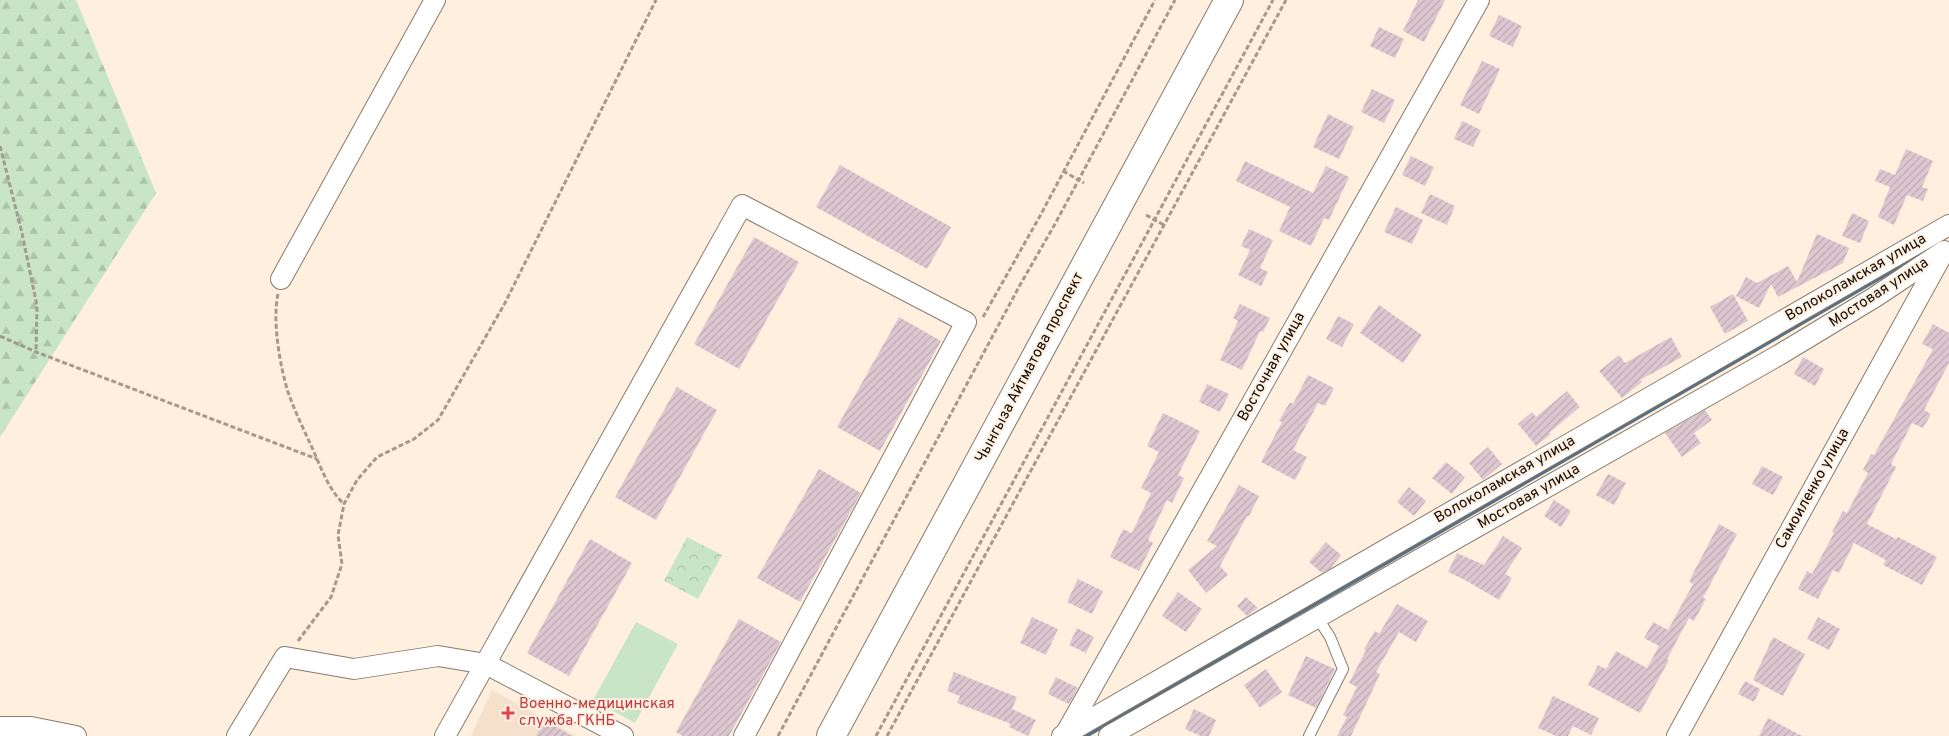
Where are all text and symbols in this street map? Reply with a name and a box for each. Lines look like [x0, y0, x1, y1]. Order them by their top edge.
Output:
street label: Волоколамская улица [1782, 230, 1930, 326]
street label: Мостовая улица [1826, 254, 1932, 332]
street label: Чынгыза Айтматова проспект [972, 269, 1088, 466]
street label: Восточная улица [1234, 309, 1310, 425]
street label: Самоиленко улица [1772, 425, 1854, 553]
street label: Волоколамская улица [1431, 432, 1579, 528]
street label: Мостовая улица [1474, 460, 1584, 534]
place label: Военно-медицинская служба ГКНБ [519, 695, 675, 731]
marker: Военно-медицинская служба ГКНБ [501, 706, 515, 720]

